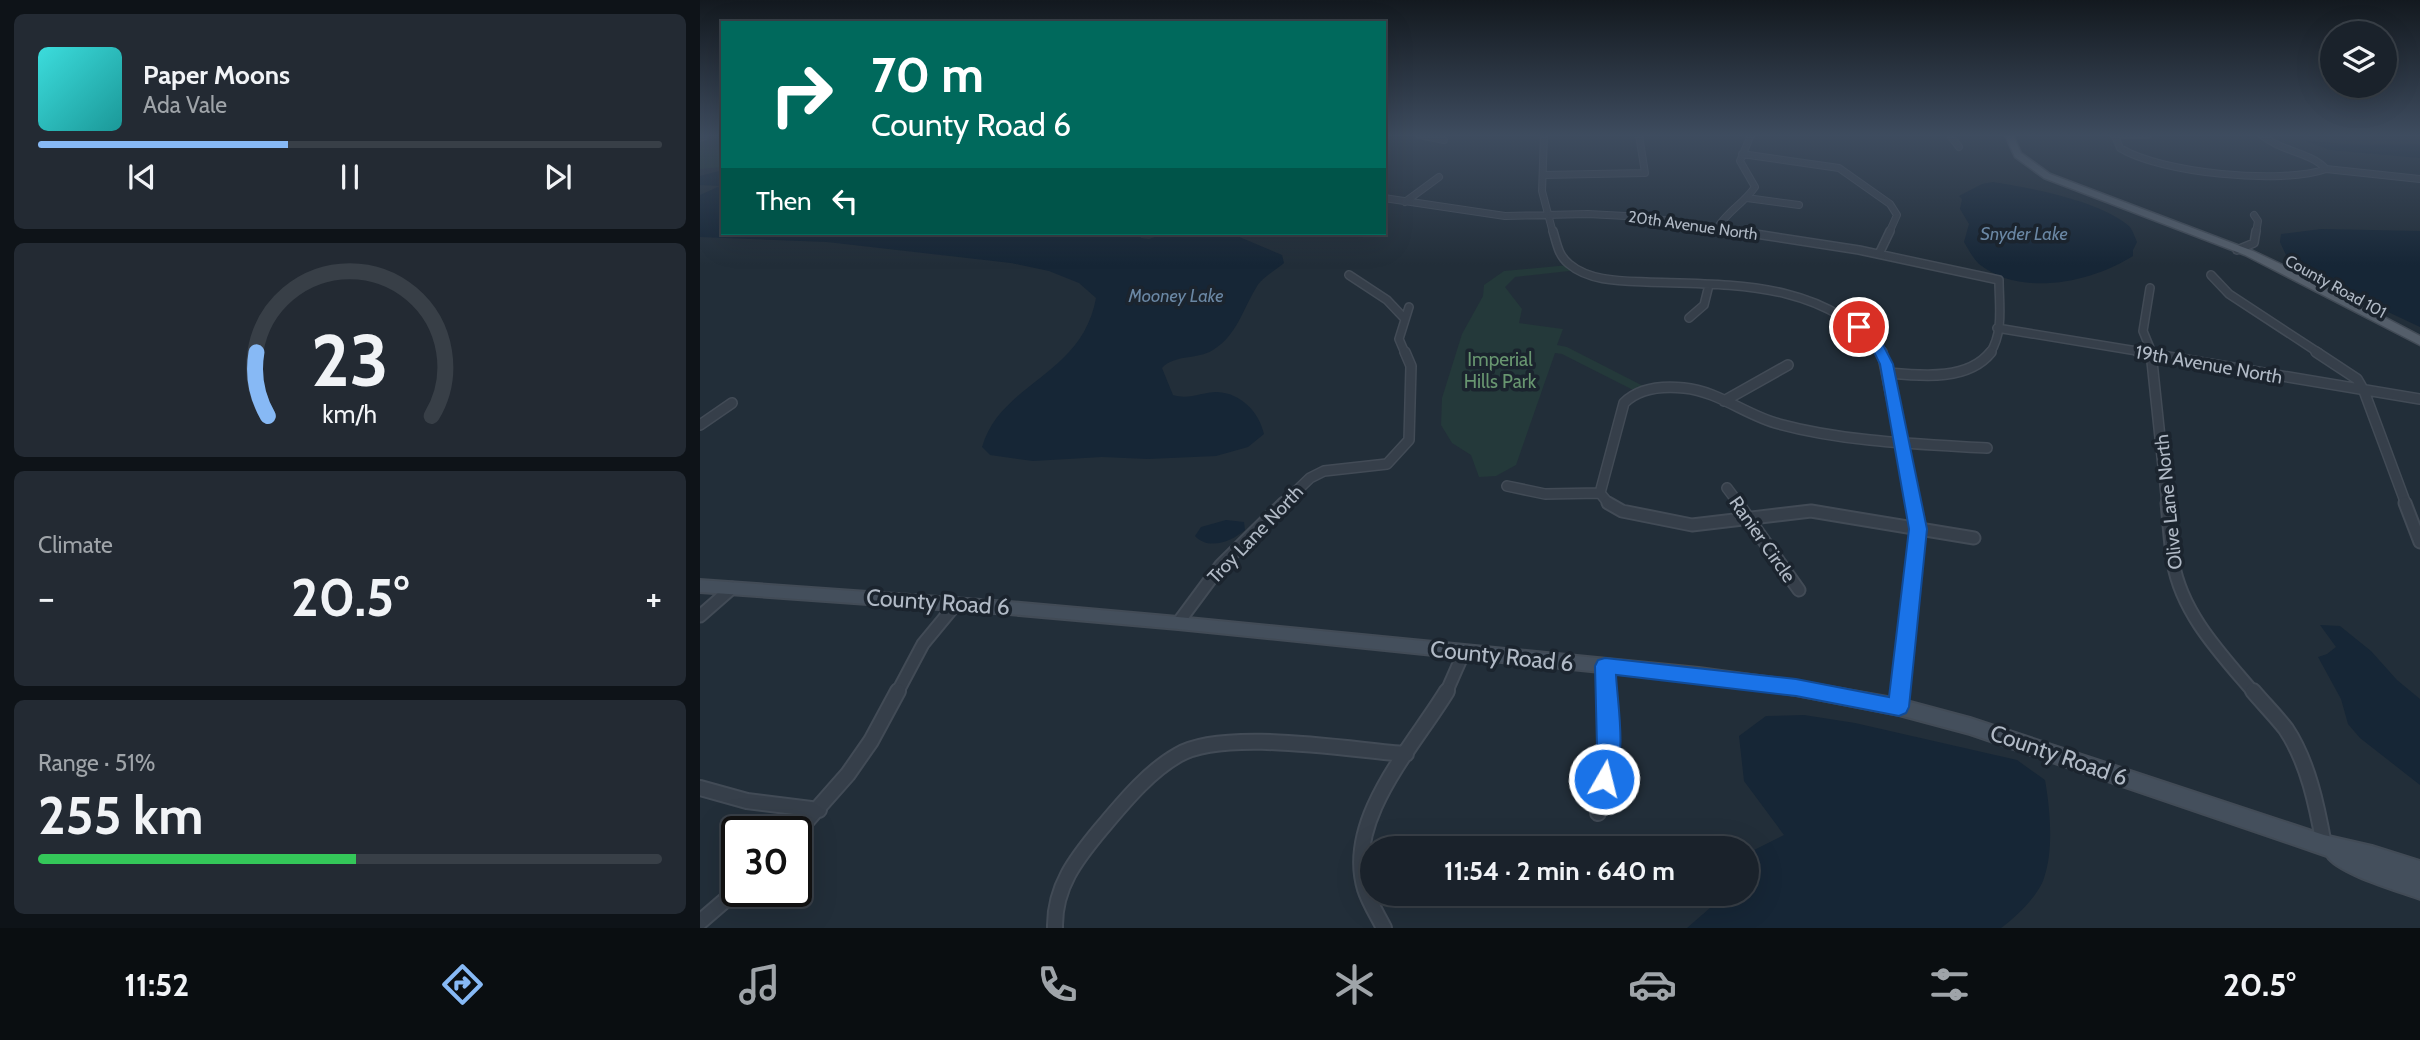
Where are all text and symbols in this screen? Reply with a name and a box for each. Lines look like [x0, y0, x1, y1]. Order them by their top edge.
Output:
map controls [2320, 21, 2397, 98]
button: layers [2320, 21, 2397, 98]
text: 70 m [871, 45, 984, 104]
icon: right [756, 49, 847, 140]
text: Paper Moons [143, 59, 290, 91]
text: Ada Vale [143, 91, 227, 119]
text: County Road 6 [871, 105, 1071, 144]
icon: previous [123, 158, 161, 196]
icon: pause [331, 158, 369, 196]
icon: next [539, 158, 577, 196]
icon: left [826, 182, 864, 220]
text: Then [756, 185, 812, 217]
street label: 20th Avenue North [1627, 207, 1759, 244]
water label: Snyder Lake [1980, 223, 2068, 245]
street label: County Road 101 [2282, 251, 2390, 322]
water label: Mooney Lake [1127, 285, 1224, 307]
pin [1829, 297, 1889, 357]
icon: arrive [1840, 308, 1878, 346]
text: 23 [311, 316, 389, 404]
street label: 19th Avenue North [2134, 340, 2284, 389]
park label: Imperial Hills Park [1464, 348, 1537, 393]
text: km/h [323, 399, 377, 429]
street label: Olive Lane North [2150, 433, 2187, 571]
street label: Troy Lane North [1203, 480, 1308, 588]
street label: Ranier Circle [1725, 492, 1801, 587]
text: Climate [38, 531, 113, 559]
text: 20.5° [291, 566, 409, 629]
text: − [38, 574, 55, 621]
text: + [645, 574, 662, 621]
street label: County Road 6 [865, 583, 1011, 621]
street label: County Road 6 [1429, 635, 1575, 677]
street label: County Road 6 [1986, 718, 2132, 792]
position arrow [1567, 742, 1641, 816]
text: Range · 51% [38, 749, 155, 777]
text: 255 km [38, 784, 203, 847]
speed limit sign: 30 [721, 816, 812, 907]
text: 11:54 · 2 min · 640 m [1444, 855, 1675, 887]
icon: directions [438, 960, 487, 1009]
icon: music [735, 960, 784, 1009]
icon: phone [1033, 960, 1082, 1009]
icon: climate [1330, 960, 1379, 1009]
icon: car [1628, 960, 1677, 1009]
icon: filters [1925, 960, 1974, 1009]
text: 11:52 [124, 965, 189, 1004]
text: 20.5° [2223, 965, 2296, 1004]

